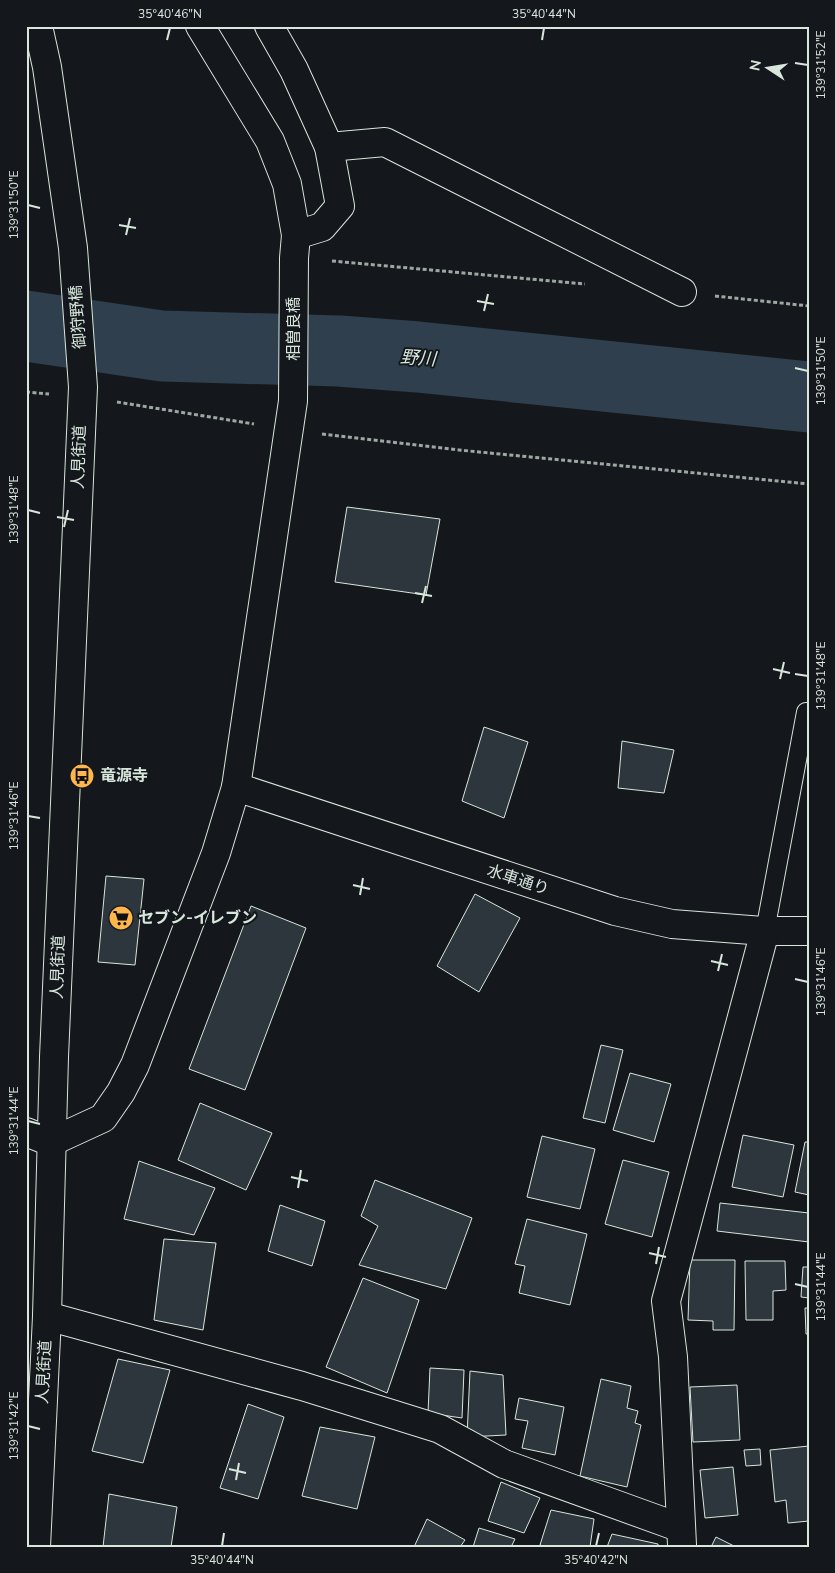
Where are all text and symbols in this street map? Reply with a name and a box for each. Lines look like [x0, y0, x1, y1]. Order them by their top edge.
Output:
text: 35°40'46"N [138, 6, 202, 22]
text: 35°40'44"N [512, 6, 576, 22]
text: 139°31'52"E [813, 30, 829, 100]
north arrow [742, 42, 792, 92]
text: N [745, 58, 766, 73]
text: 139°31'50"E [6, 170, 22, 240]
street label: 御狩野橋 [65, 284, 91, 350]
street label: 相曽良橋 [283, 297, 305, 361]
text: 139°31'50"E [813, 336, 829, 406]
water label: 野川 [399, 345, 439, 371]
street label: 人見街道 [67, 425, 91, 489]
text: 139°31'48"E [6, 475, 22, 545]
text: 139°31'48"E [813, 641, 829, 711]
bus stop icon: 竜源寺 [69, 763, 95, 789]
place label: 竜源寺 [100, 765, 148, 787]
text: 139°31'46"E [6, 781, 22, 851]
street label: 水車通り [484, 860, 552, 900]
supermarket icon: セブン-イレブン [108, 905, 134, 931]
place label: セブン-イレブン [138, 907, 257, 929]
street label: 人見街道 [46, 935, 70, 999]
text: 139°31'46"E [813, 947, 829, 1017]
text: 139°31'44"E [6, 1086, 22, 1156]
text: 139°31'44"E [813, 1252, 829, 1322]
street label: 人見街道 [31, 1339, 57, 1405]
text: 139°31'42"E [6, 1391, 22, 1461]
text: 35°40'44"N [190, 1552, 254, 1568]
text: 35°40'42"N [564, 1552, 628, 1568]

